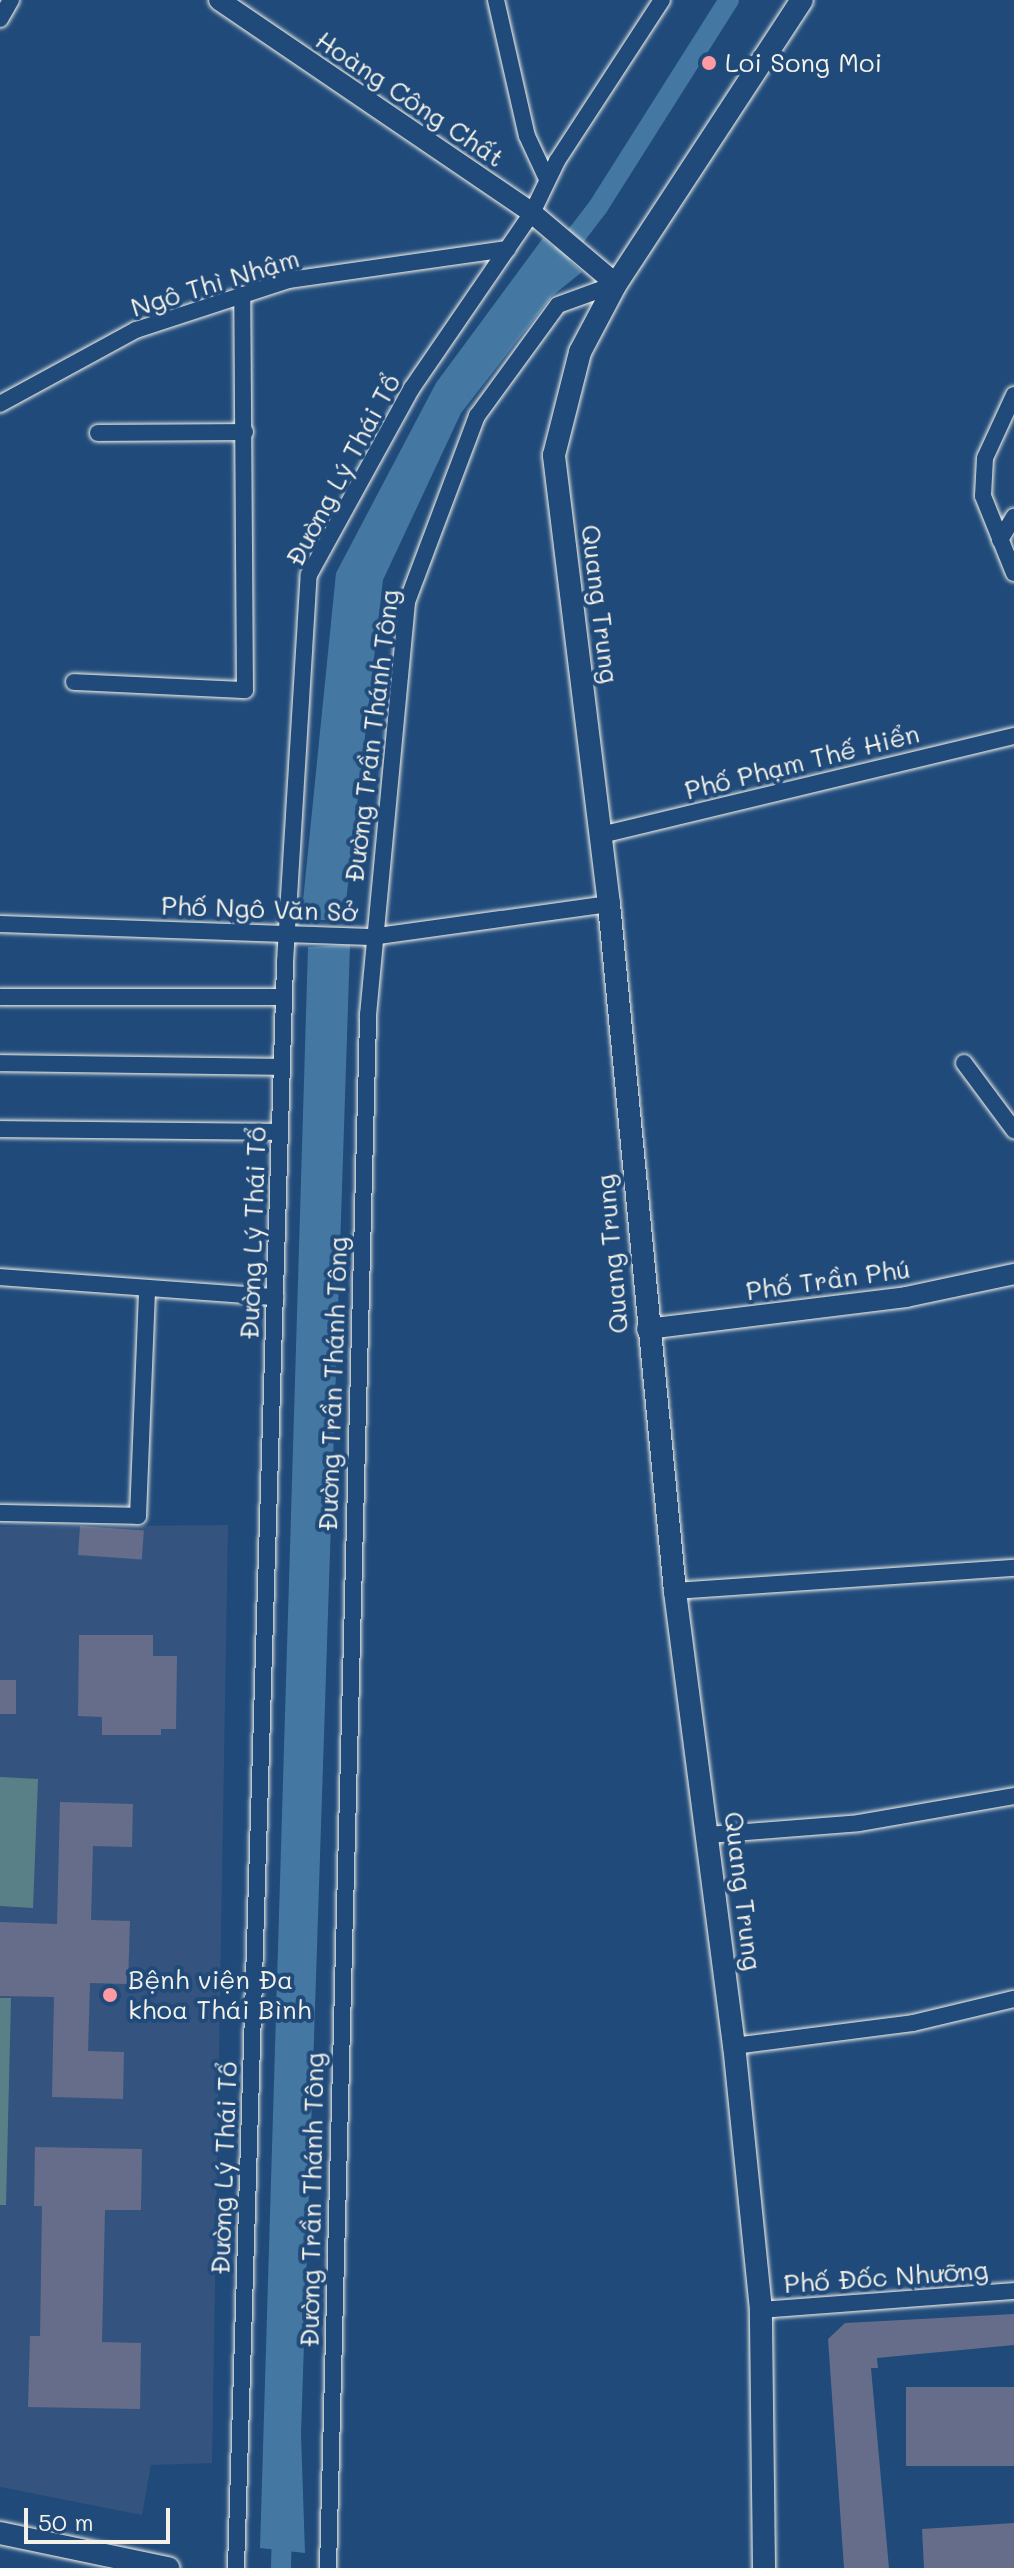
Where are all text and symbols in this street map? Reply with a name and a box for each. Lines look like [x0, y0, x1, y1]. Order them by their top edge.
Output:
street label: Hoàng Công Chất [310, 24, 510, 174]
place label: Loi Song Moi [725, 47, 882, 79]
marker: Loi Song Moi [700, 54, 718, 72]
street label: Ngô Thì Nhậm [127, 243, 303, 323]
street label: Đường Lý Thái Tổ [279, 369, 407, 571]
street label: Quang Trung [575, 523, 625, 685]
street label: Đường Trần Thánh Tông [339, 588, 405, 884]
street label: Phố Phạm Thế Hiển [681, 718, 923, 806]
street label: Phố Ngô Văn Sở [161, 890, 357, 928]
street label: Đường Lý Thái Tổ [234, 1126, 272, 1340]
street label: Quang Trung [589, 1173, 635, 1335]
street label: Đường Trần Thánh Tông [312, 1236, 354, 1532]
street label: Phố Trần Phú [744, 1253, 912, 1307]
street label: Quang Trung [718, 1810, 768, 1972]
place label: Bệnh viện Đa khoa Thái Bình [128, 1964, 311, 2026]
marker: Bệnh viện Đa khoa Thái Bình [99, 1984, 121, 2006]
street label: Đường Trần Thánh Tông [294, 2052, 330, 2348]
street label: Đường Lý Thái Tổ [205, 2061, 243, 2275]
street label: Phố Đốc Nhưỡng [783, 2254, 989, 2300]
scale bar [28, 2492, 174, 2542]
text: 50 m [38, 2506, 94, 2537]

